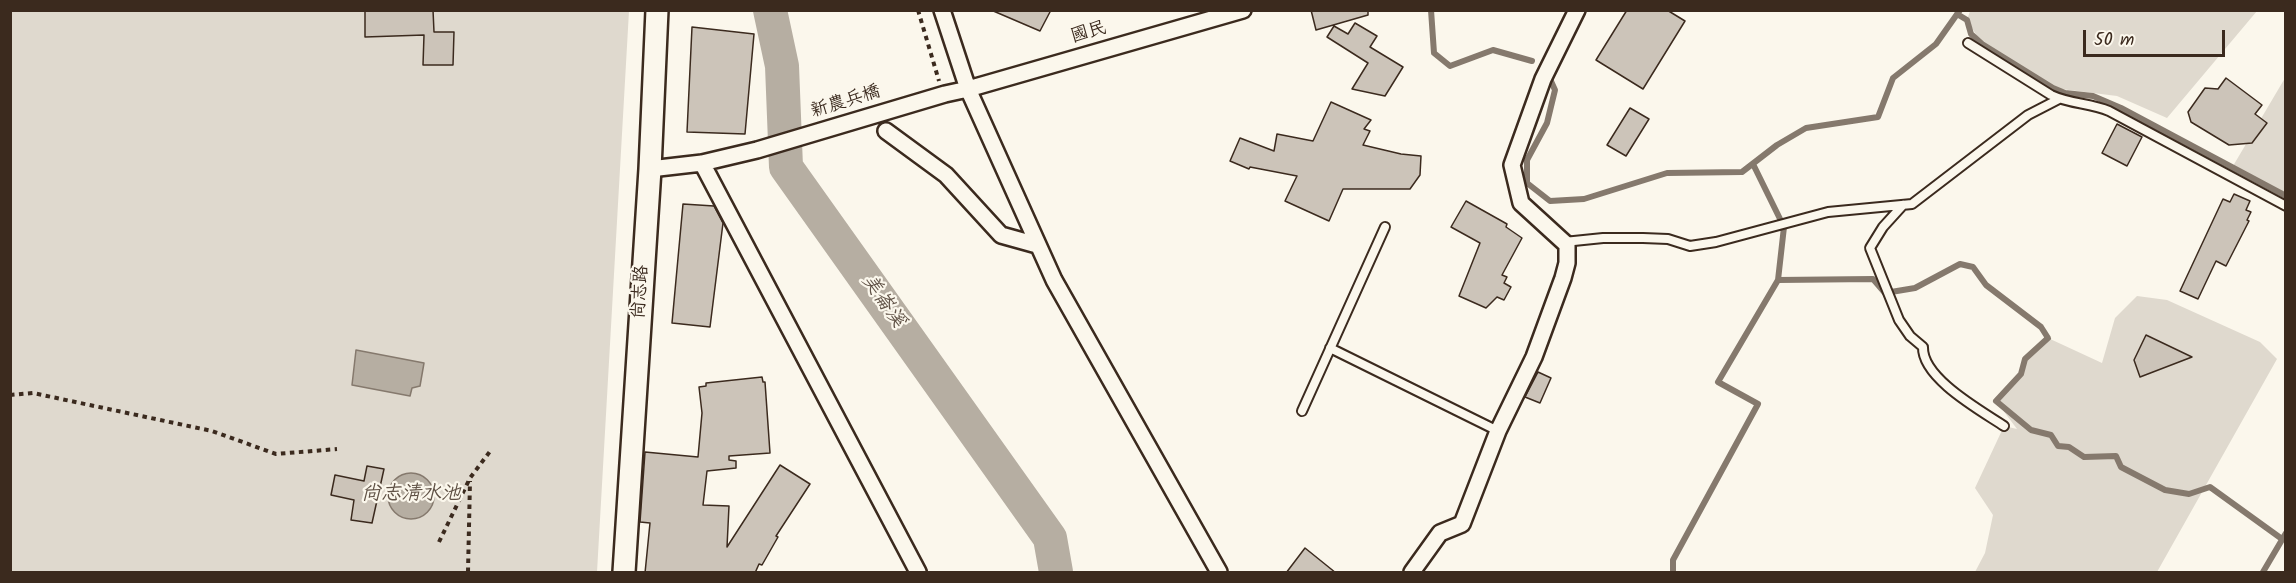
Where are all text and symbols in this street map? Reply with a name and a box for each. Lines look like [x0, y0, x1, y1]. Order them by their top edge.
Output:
scale bar [2086, 18, 2228, 56]
street label: 國民 [1069, 19, 1109, 49]
text: 50 m [2094, 26, 2134, 55]
street label: 新農兵橋 [808, 82, 884, 124]
street label: 尚志路 [629, 264, 655, 320]
water label: 美崙溪 [855, 271, 909, 333]
water label: 尚志清水池 [361, 484, 461, 508]

